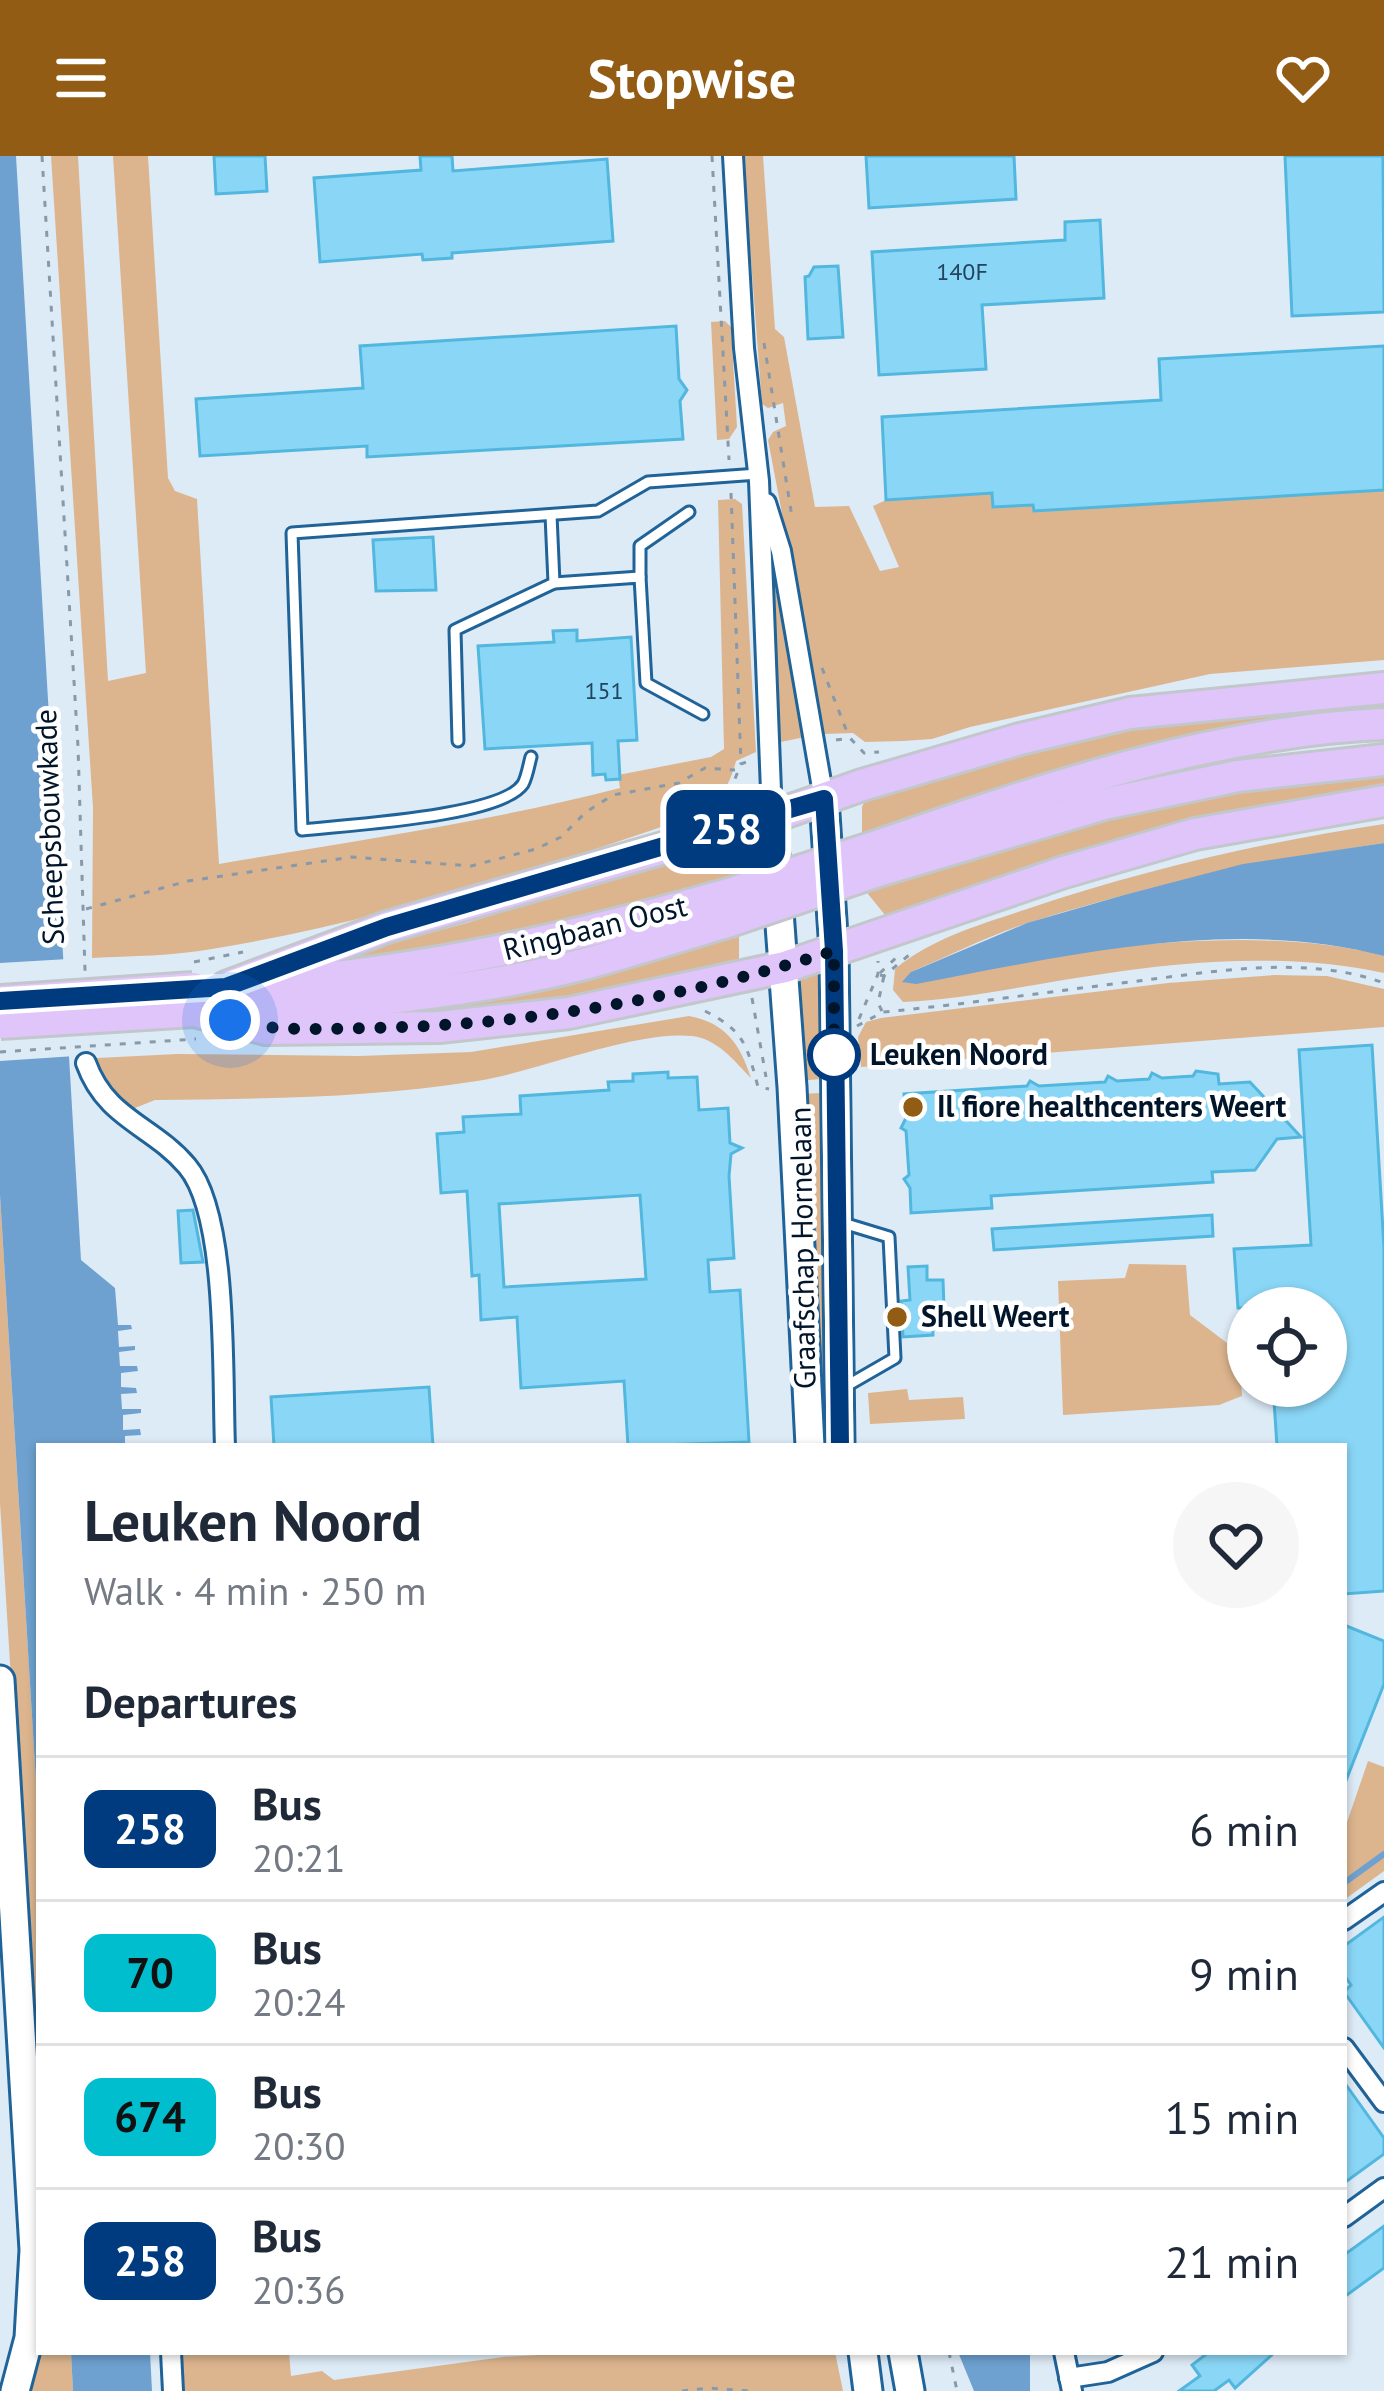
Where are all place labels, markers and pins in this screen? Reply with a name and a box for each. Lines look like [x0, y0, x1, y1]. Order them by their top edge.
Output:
marker: Leuken Noord [809, 1030, 859, 1080]
place label: Leuken Noord [870, 1034, 1048, 1073]
place label: Il fiore healthcenters Weert [937, 1086, 1287, 1125]
marker: Il fiore healthcenters Weert [900, 1094, 926, 1120]
place label: Shell Weert [921, 1296, 1070, 1335]
marker: Shell Weert [884, 1304, 910, 1330]

